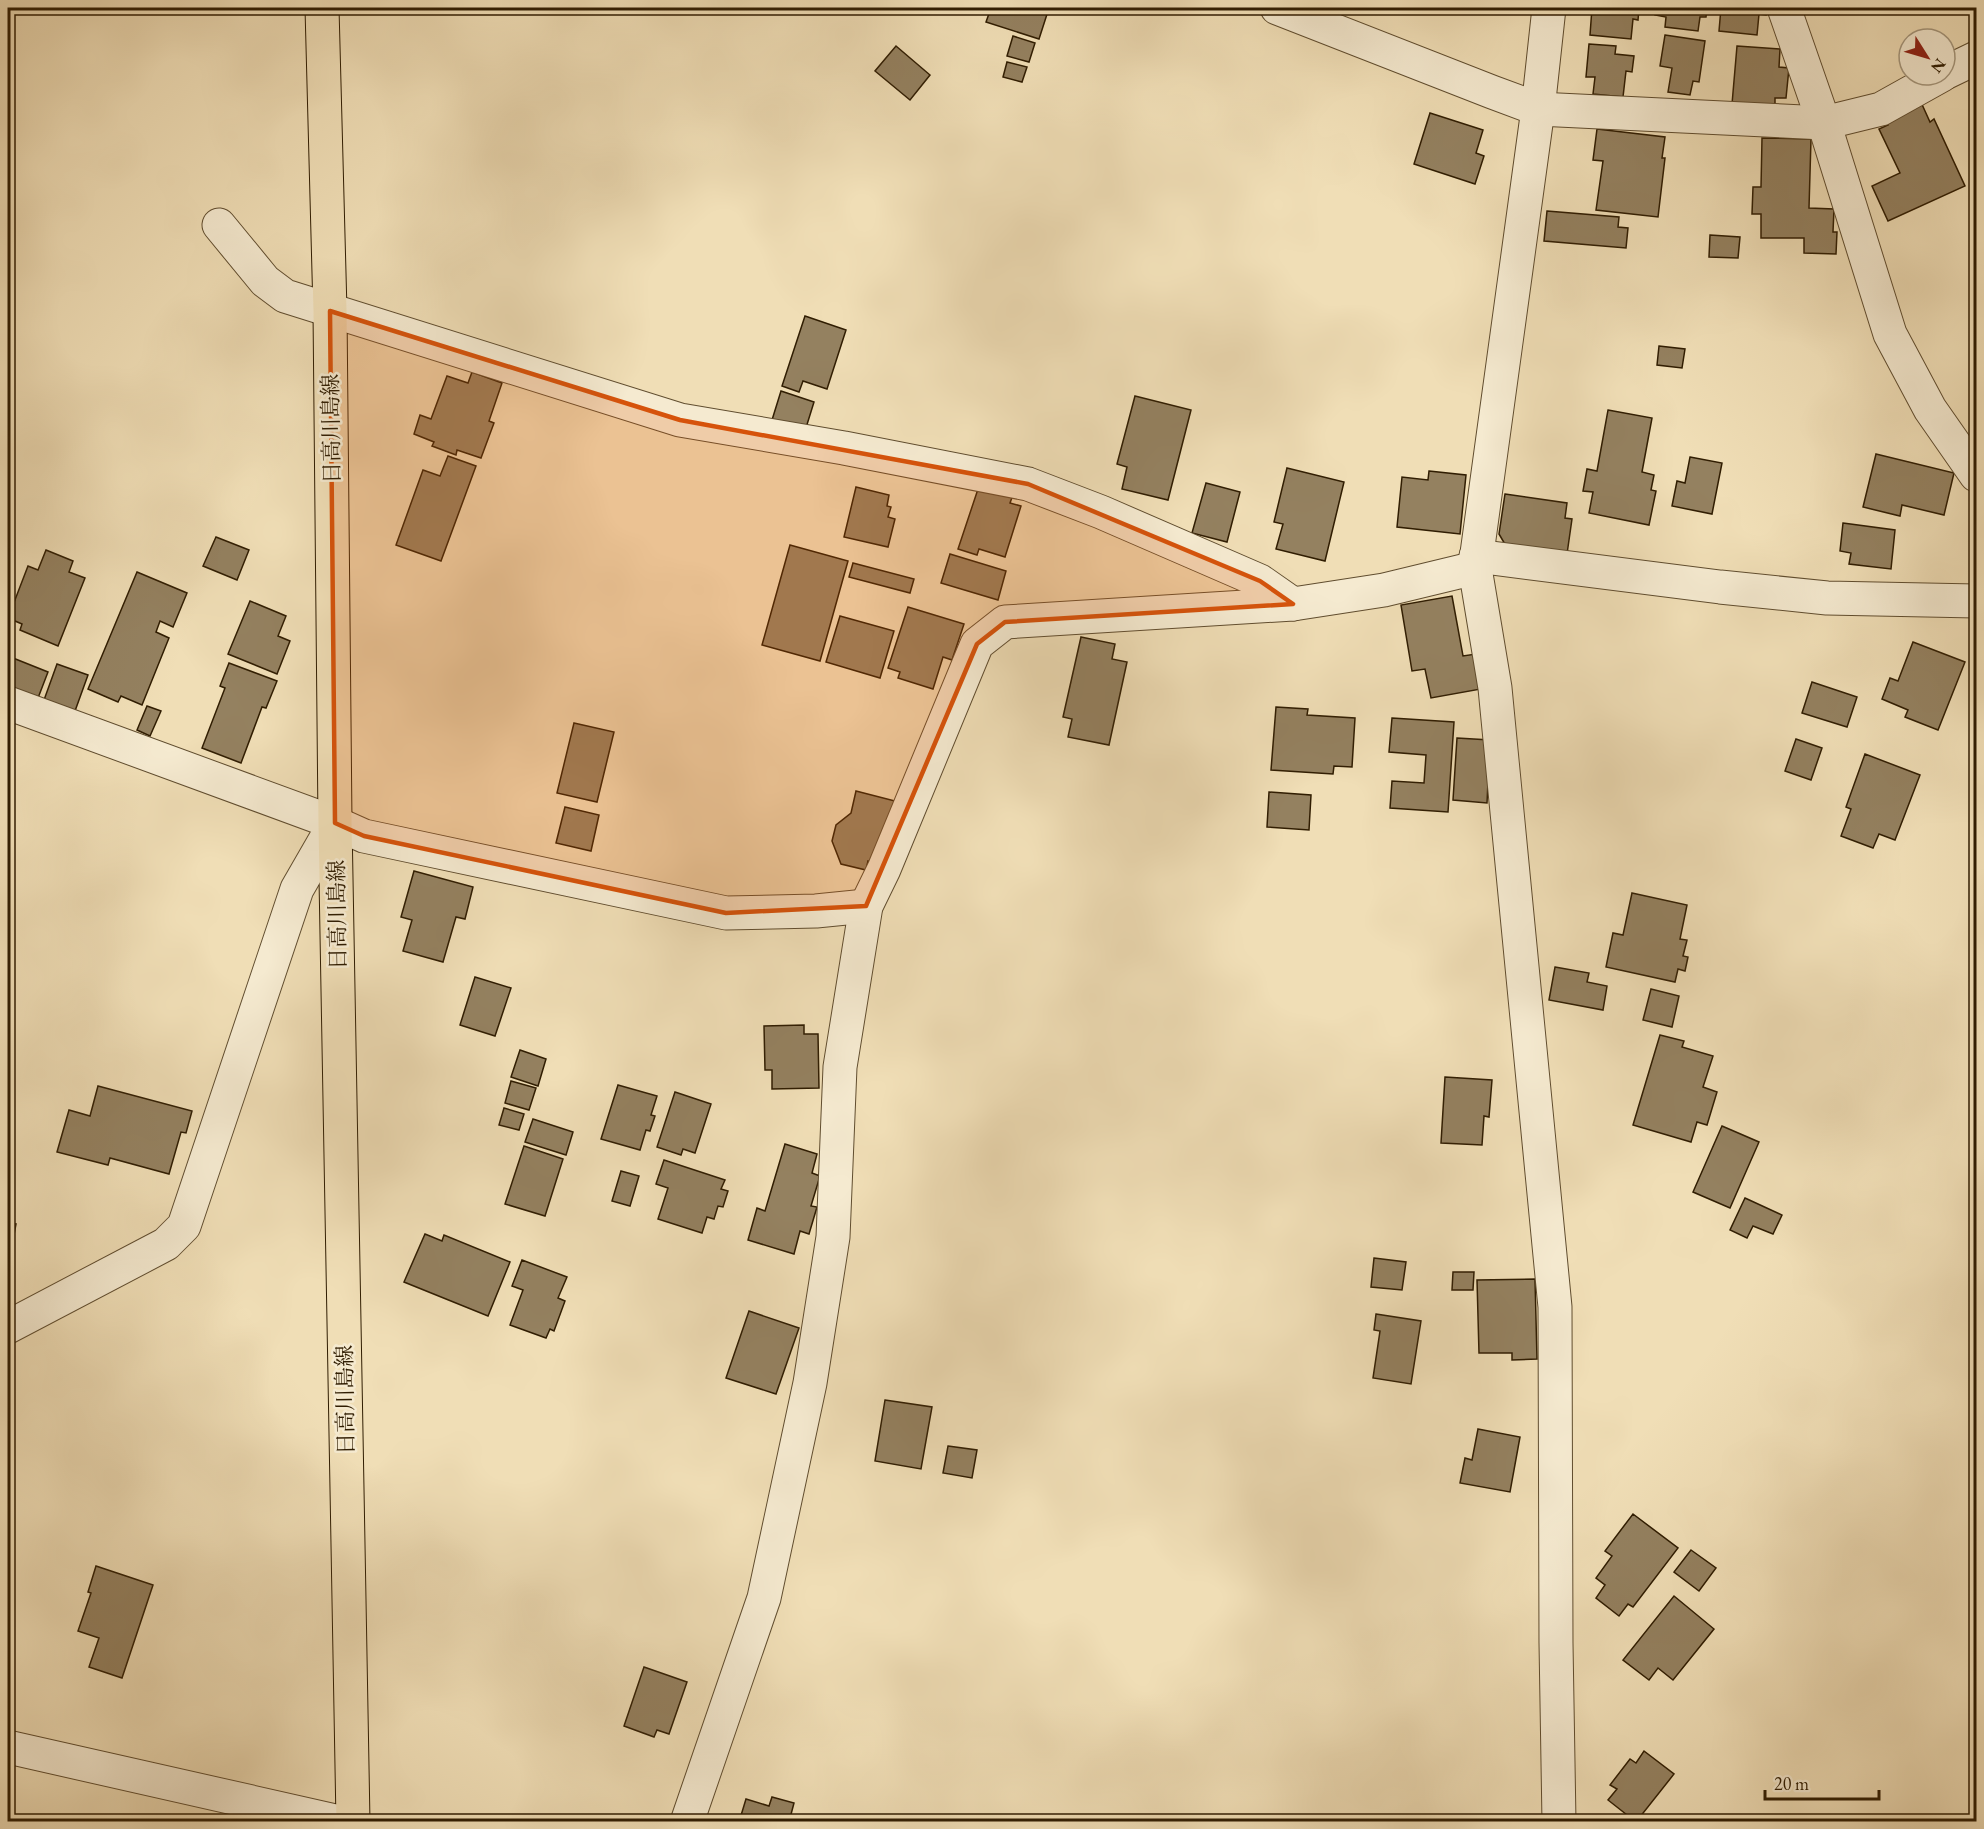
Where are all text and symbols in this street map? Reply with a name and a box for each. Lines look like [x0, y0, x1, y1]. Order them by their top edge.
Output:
north arrow [1897, 27, 1957, 87]
text: N [1926, 54, 1951, 77]
street label: 日高川島線 [316, 374, 346, 484]
street label: 日高川島線 [322, 860, 352, 970]
street label: 日高川島線 [330, 1345, 360, 1455]
scale bar [1765, 1763, 1879, 1801]
text: 20 m [1774, 1772, 1809, 1795]

